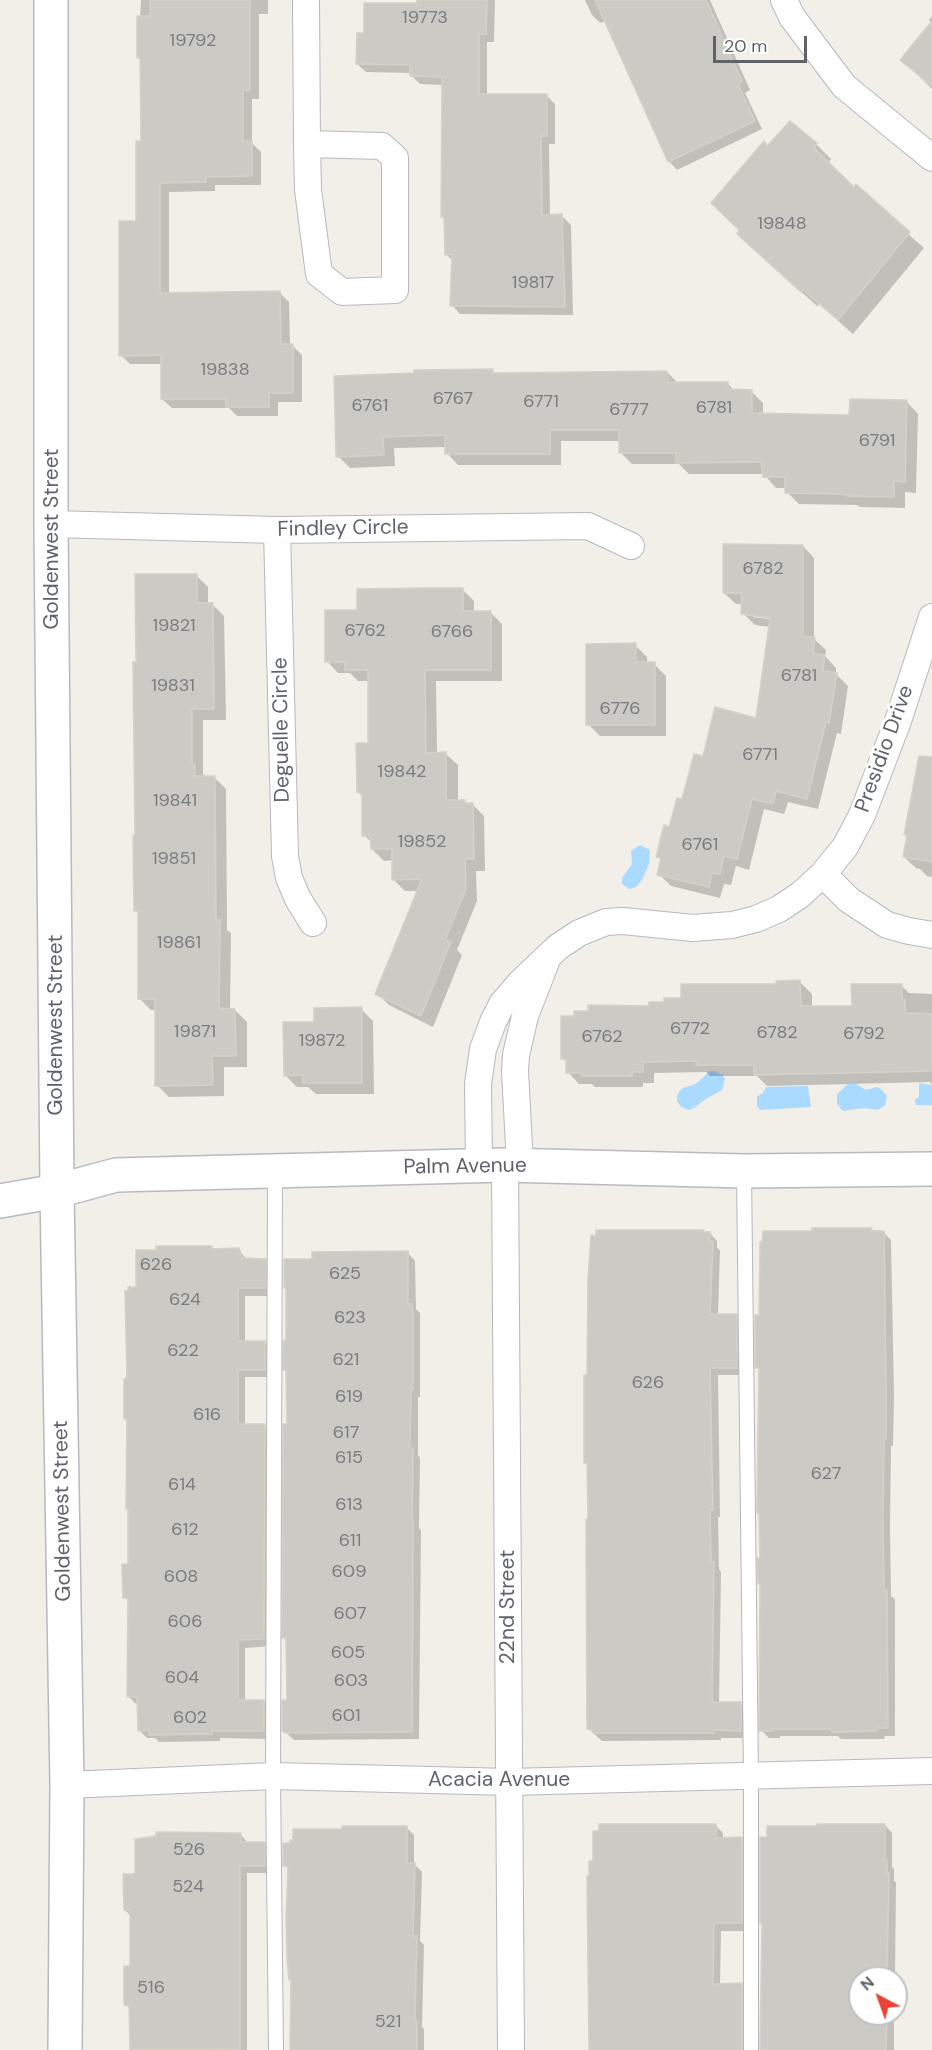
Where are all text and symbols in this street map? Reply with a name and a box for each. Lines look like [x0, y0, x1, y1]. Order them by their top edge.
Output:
house number: 19773 [402, 7, 448, 29]
scale bar [716, 24, 810, 62]
house number: 19792 [170, 30, 216, 52]
text: 20 m [724, 34, 767, 58]
house number: 19848 [757, 213, 807, 235]
house number: 19817 [512, 272, 554, 294]
house number: 19838 [200, 359, 250, 381]
house number: 6767 [433, 388, 473, 410]
house number: 6771 [523, 391, 559, 413]
house number: 6761 [352, 395, 388, 417]
house number: 6781 [696, 397, 732, 419]
house number: 6777 [609, 399, 649, 421]
house number: 6791 [859, 430, 895, 452]
street label: Goldenwest Street [39, 448, 65, 630]
street label: Findley Circle [277, 515, 409, 543]
house number: 6782 [742, 558, 784, 580]
house number: 19821 [152, 615, 196, 637]
house number: 6762 [344, 620, 386, 642]
house number: 6766 [431, 621, 473, 643]
street label: Deguelle Circle [268, 657, 296, 803]
house number: 6781 [781, 665, 817, 687]
house number: 19831 [151, 675, 195, 697]
street label: Presidio Drive [850, 682, 920, 816]
house number: 6776 [600, 698, 640, 720]
house number: 6771 [742, 744, 778, 766]
house number: 19842 [378, 761, 426, 783]
house number: 19841 [153, 790, 197, 812]
house number: 19852 [398, 831, 446, 853]
house number: 6761 [682, 834, 718, 856]
house number: 19851 [152, 848, 196, 870]
house number: 19861 [157, 932, 201, 954]
street label: Goldenwest Street [43, 934, 69, 1116]
house number: 6772 [670, 1018, 710, 1040]
house number: 19871 [174, 1021, 216, 1043]
house number: 6782 [756, 1022, 798, 1044]
house number: 6792 [843, 1023, 885, 1045]
house number: 6762 [581, 1026, 623, 1048]
house number: 19872 [299, 1030, 345, 1052]
street label: Palm Avenue [403, 1153, 527, 1181]
house number: 626 [140, 1254, 172, 1276]
house number: 625 [329, 1263, 361, 1285]
house number: 624 [169, 1289, 201, 1311]
house number: 623 [334, 1307, 366, 1329]
house number: 622 [167, 1340, 199, 1362]
house number: 621 [333, 1349, 359, 1371]
house number: 626 [632, 1372, 664, 1394]
house number: 619 [335, 1386, 363, 1408]
house number: 616 [193, 1404, 221, 1426]
street label: Goldenwest Street [49, 1420, 77, 1602]
house number: 617 [333, 1422, 359, 1444]
house number: 615 [335, 1447, 363, 1469]
house number: 627 [811, 1463, 841, 1485]
house number: 614 [168, 1474, 196, 1496]
house number: 613 [335, 1494, 363, 1516]
house number: 612 [171, 1519, 199, 1541]
house number: 611 [339, 1530, 361, 1552]
street label: 22nd Street [495, 1550, 521, 1664]
house number: 609 [332, 1561, 366, 1583]
house number: 608 [164, 1566, 198, 1588]
house number: 607 [334, 1603, 366, 1625]
house number: 606 [168, 1611, 202, 1633]
house number: 605 [331, 1642, 365, 1664]
house number: 604 [165, 1667, 199, 1689]
house number: 603 [334, 1670, 368, 1692]
house number: 601 [331, 1705, 361, 1727]
house number: 602 [173, 1707, 207, 1729]
street label: Acacia Avenue [428, 1767, 570, 1793]
house number: 526 [173, 1839, 205, 1861]
house number: 524 [172, 1876, 204, 1898]
north arrow [848, 1966, 908, 2026]
text: N [856, 1972, 878, 1995]
house number: 516 [137, 1977, 165, 1999]
house number: 521 [375, 2011, 401, 2033]

